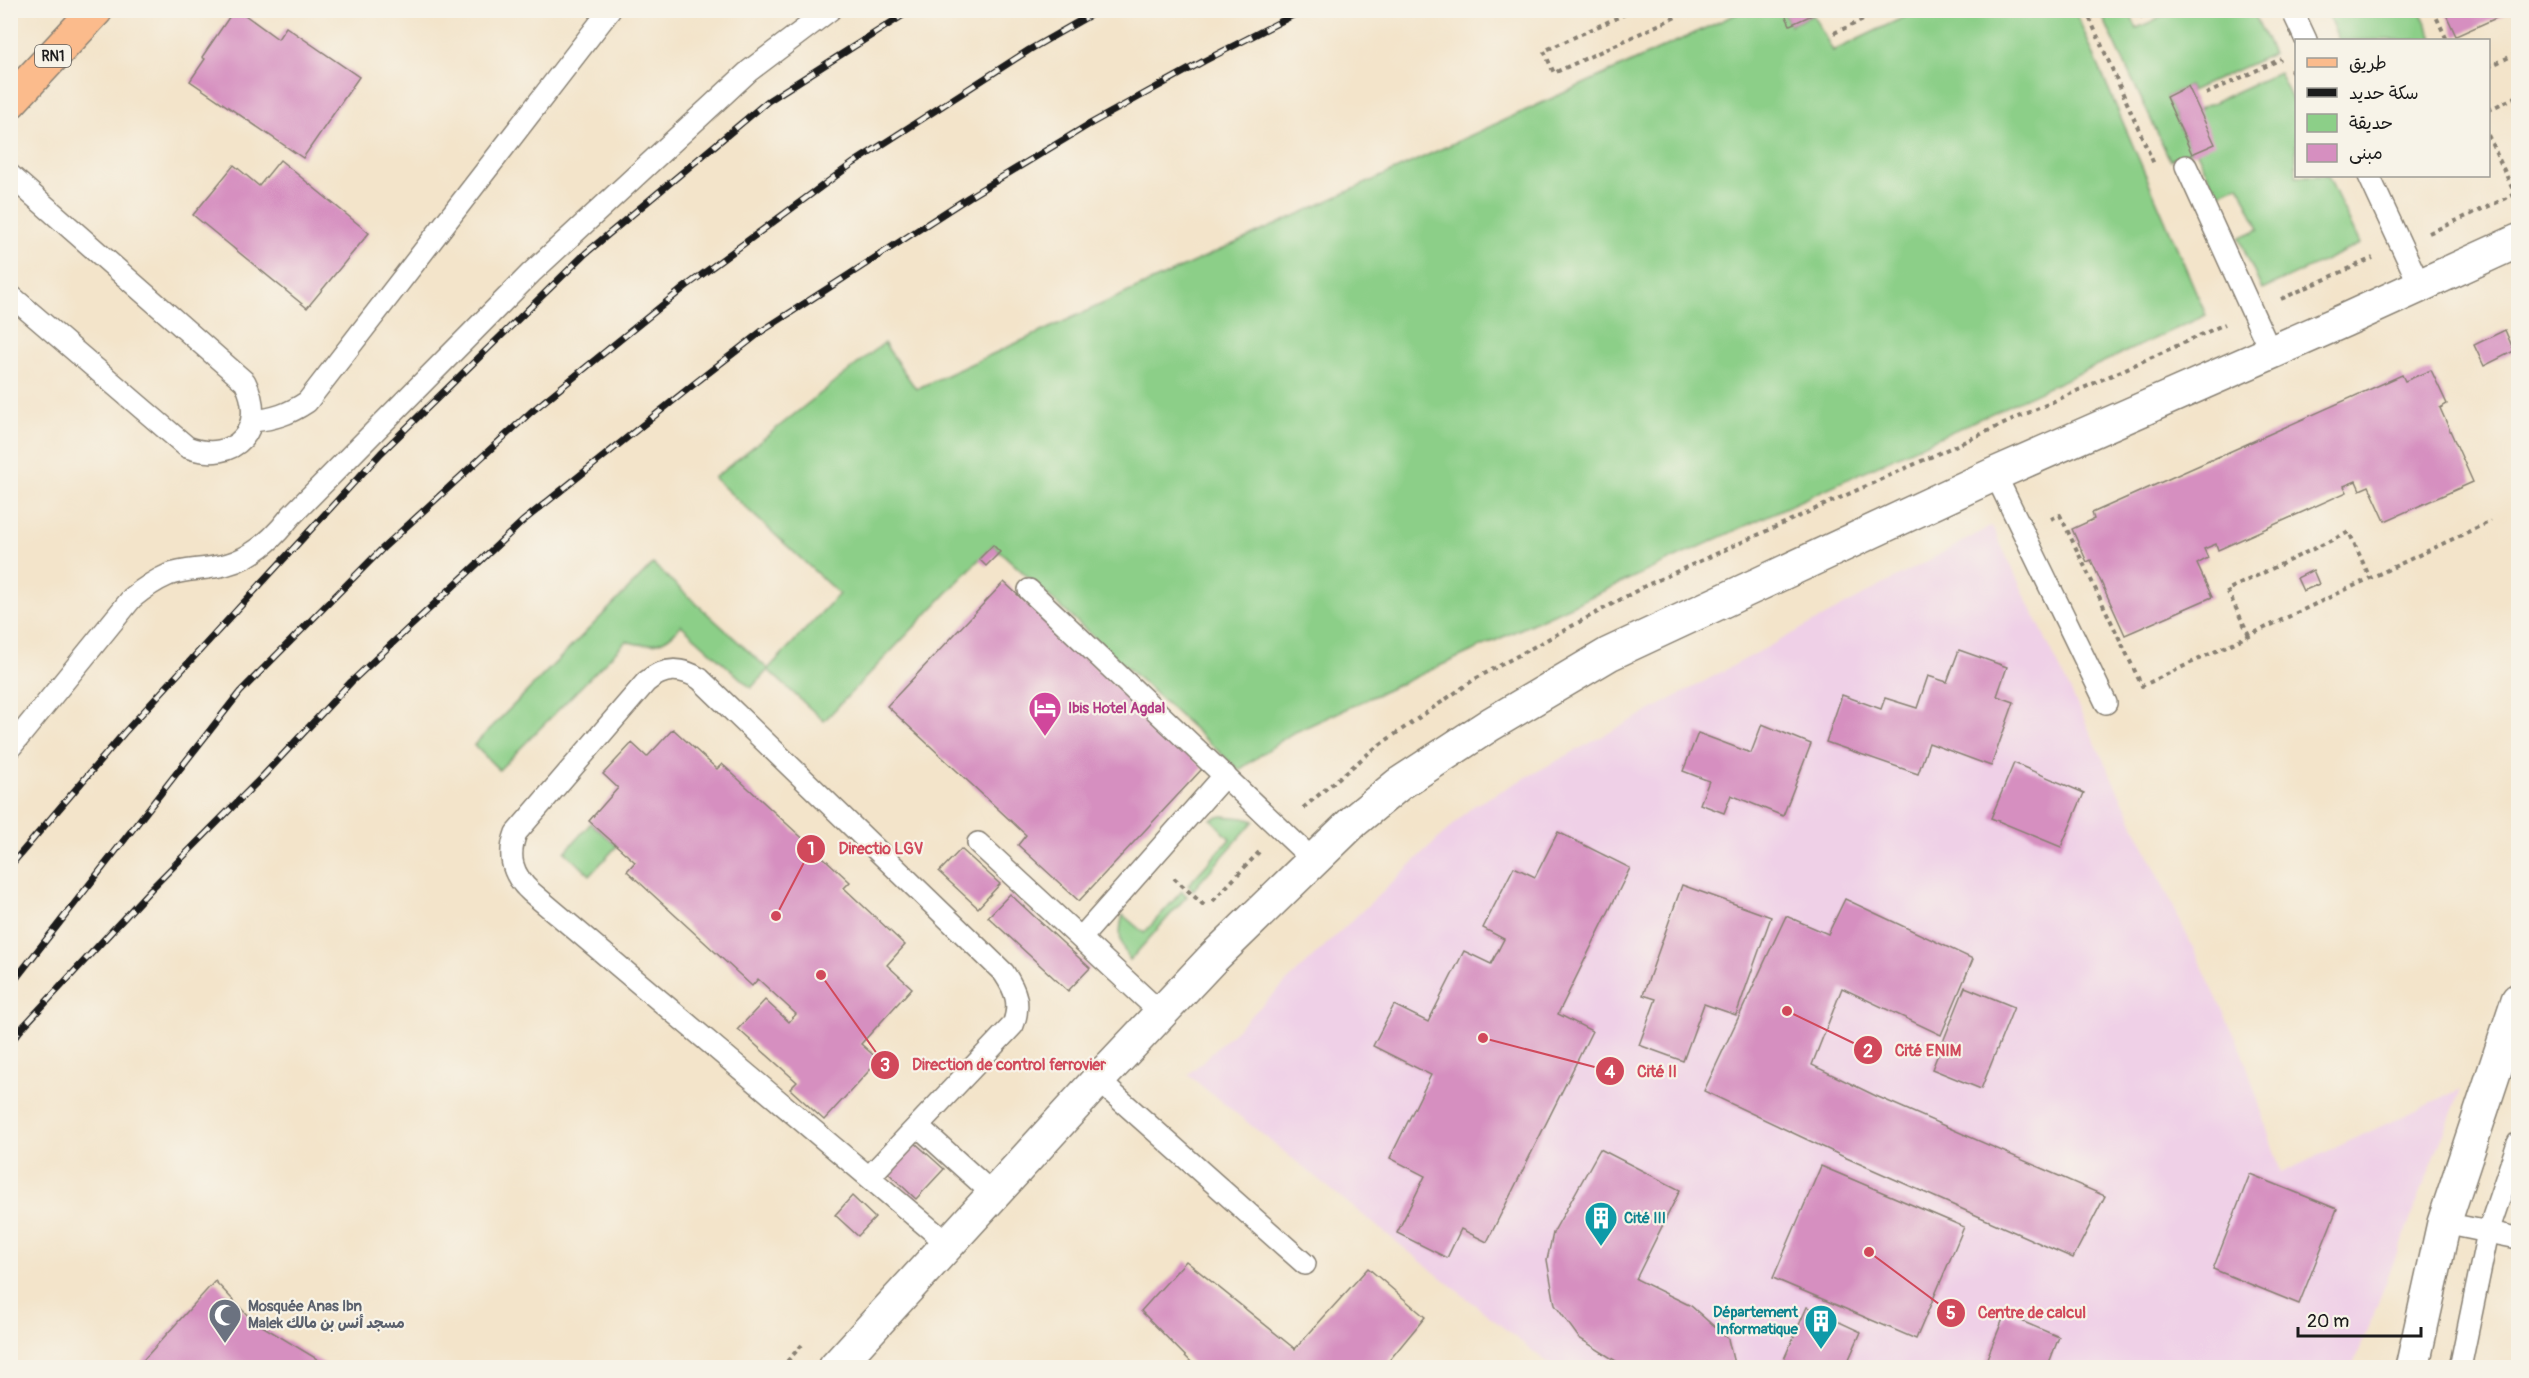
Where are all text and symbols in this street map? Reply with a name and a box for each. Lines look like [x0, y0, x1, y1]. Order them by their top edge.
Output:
legend [2295, 39, 2490, 177]
road number: RN1 [35, 45, 71, 67]
text: طريق [2349, 52, 2387, 75]
text: سكة حديد [2349, 82, 2419, 105]
text: حديقة [2349, 112, 2393, 135]
text: مبنى [2349, 142, 2383, 165]
hotel icon: Ibis Hotel Agdal [1027, 690, 1063, 737]
place label: Ibis Hotel Agdal [1068, 699, 1165, 718]
callout: Directio LGV [796, 832, 935, 866]
text: 1 [807, 838, 815, 861]
text: Directio LGV [839, 839, 924, 859]
callout: Cité ENIM [1853, 1033, 1973, 1067]
text: 2 [1863, 1040, 1873, 1063]
text: Cité ENIM [1895, 1041, 1962, 1061]
callout: Direction de control ferrovier [870, 1048, 1118, 1082]
text: 3 [880, 1054, 890, 1077]
callout: Cité II [1595, 1054, 1690, 1088]
text: Direction de control ferrovier [912, 1055, 1106, 1075]
text: 4 [1605, 1061, 1616, 1084]
text: Cité II [1637, 1062, 1677, 1082]
building icon: Cité III [1583, 1200, 1619, 1247]
place label: Cité III [1624, 1209, 1666, 1228]
callout: Centre de calcul [1936, 1296, 2098, 1330]
mosque icon: Mosquée Anas Ibn Malek مسجد أنس بن مالك [207, 1297, 243, 1344]
place label: Mosquée Anas Ibn Malek مسجد أنس بن مالك [248, 1297, 405, 1333]
scale bar [2298, 1300, 2421, 1338]
text: 5 [1946, 1302, 1956, 1325]
place label: Département Informatique [1713, 1303, 1799, 1339]
building icon: Département Informatique [1803, 1303, 1839, 1350]
text: Centre de calcul [1978, 1303, 2086, 1323]
text: 20 m [2307, 1310, 2349, 1333]

